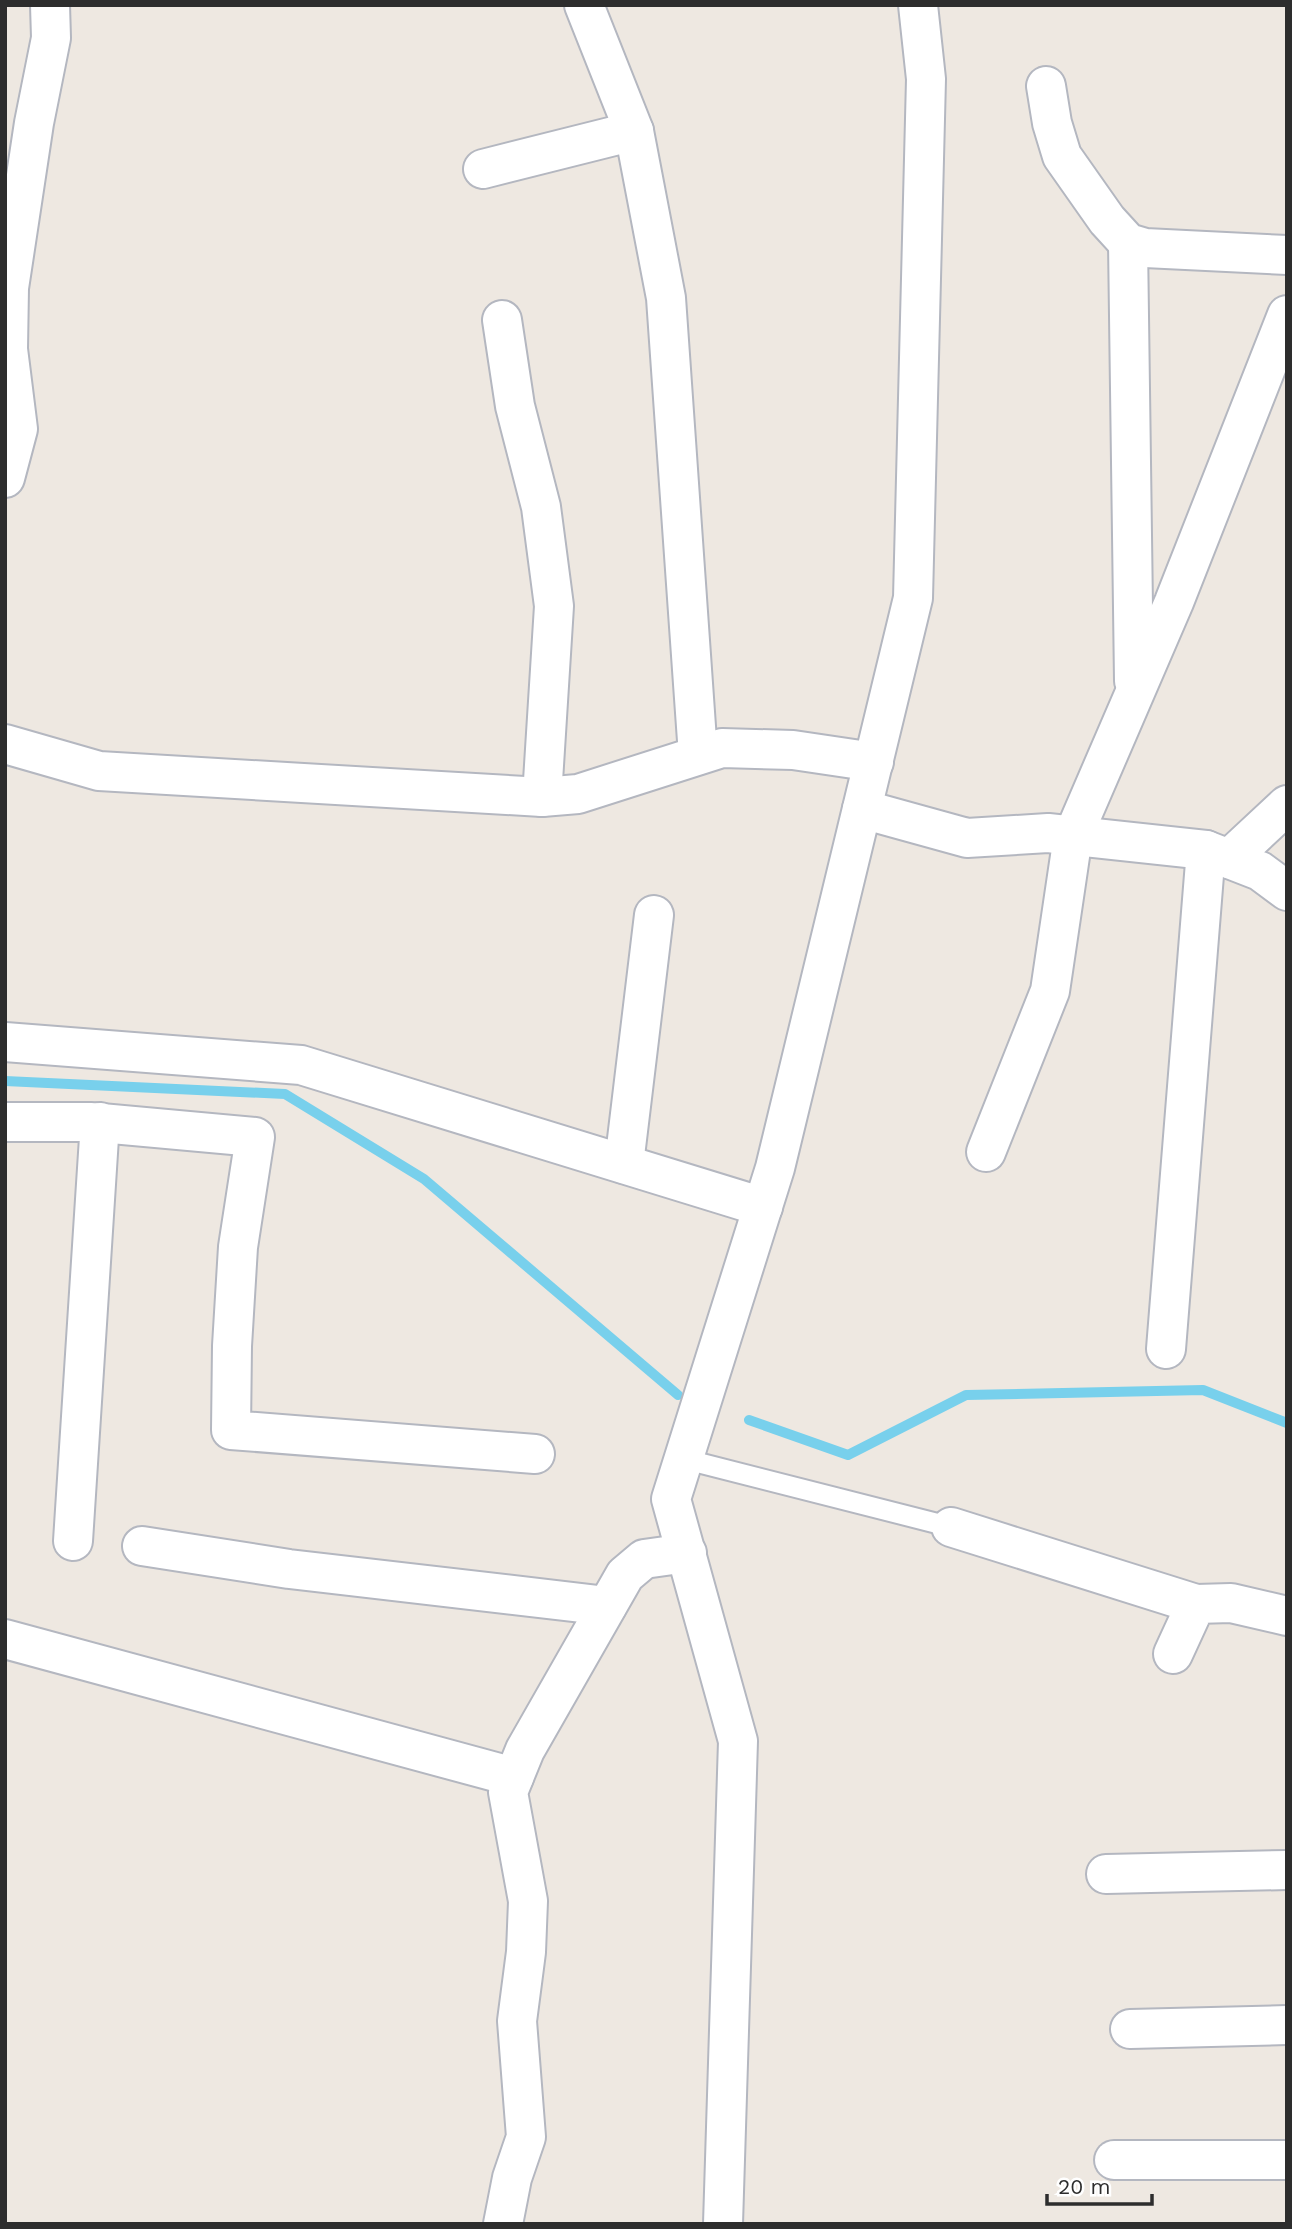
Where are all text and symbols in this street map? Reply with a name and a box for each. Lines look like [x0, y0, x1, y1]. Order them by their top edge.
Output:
scale bar [1047, 2162, 1152, 2206]
text: 20 m [1058, 2174, 1110, 2199]

